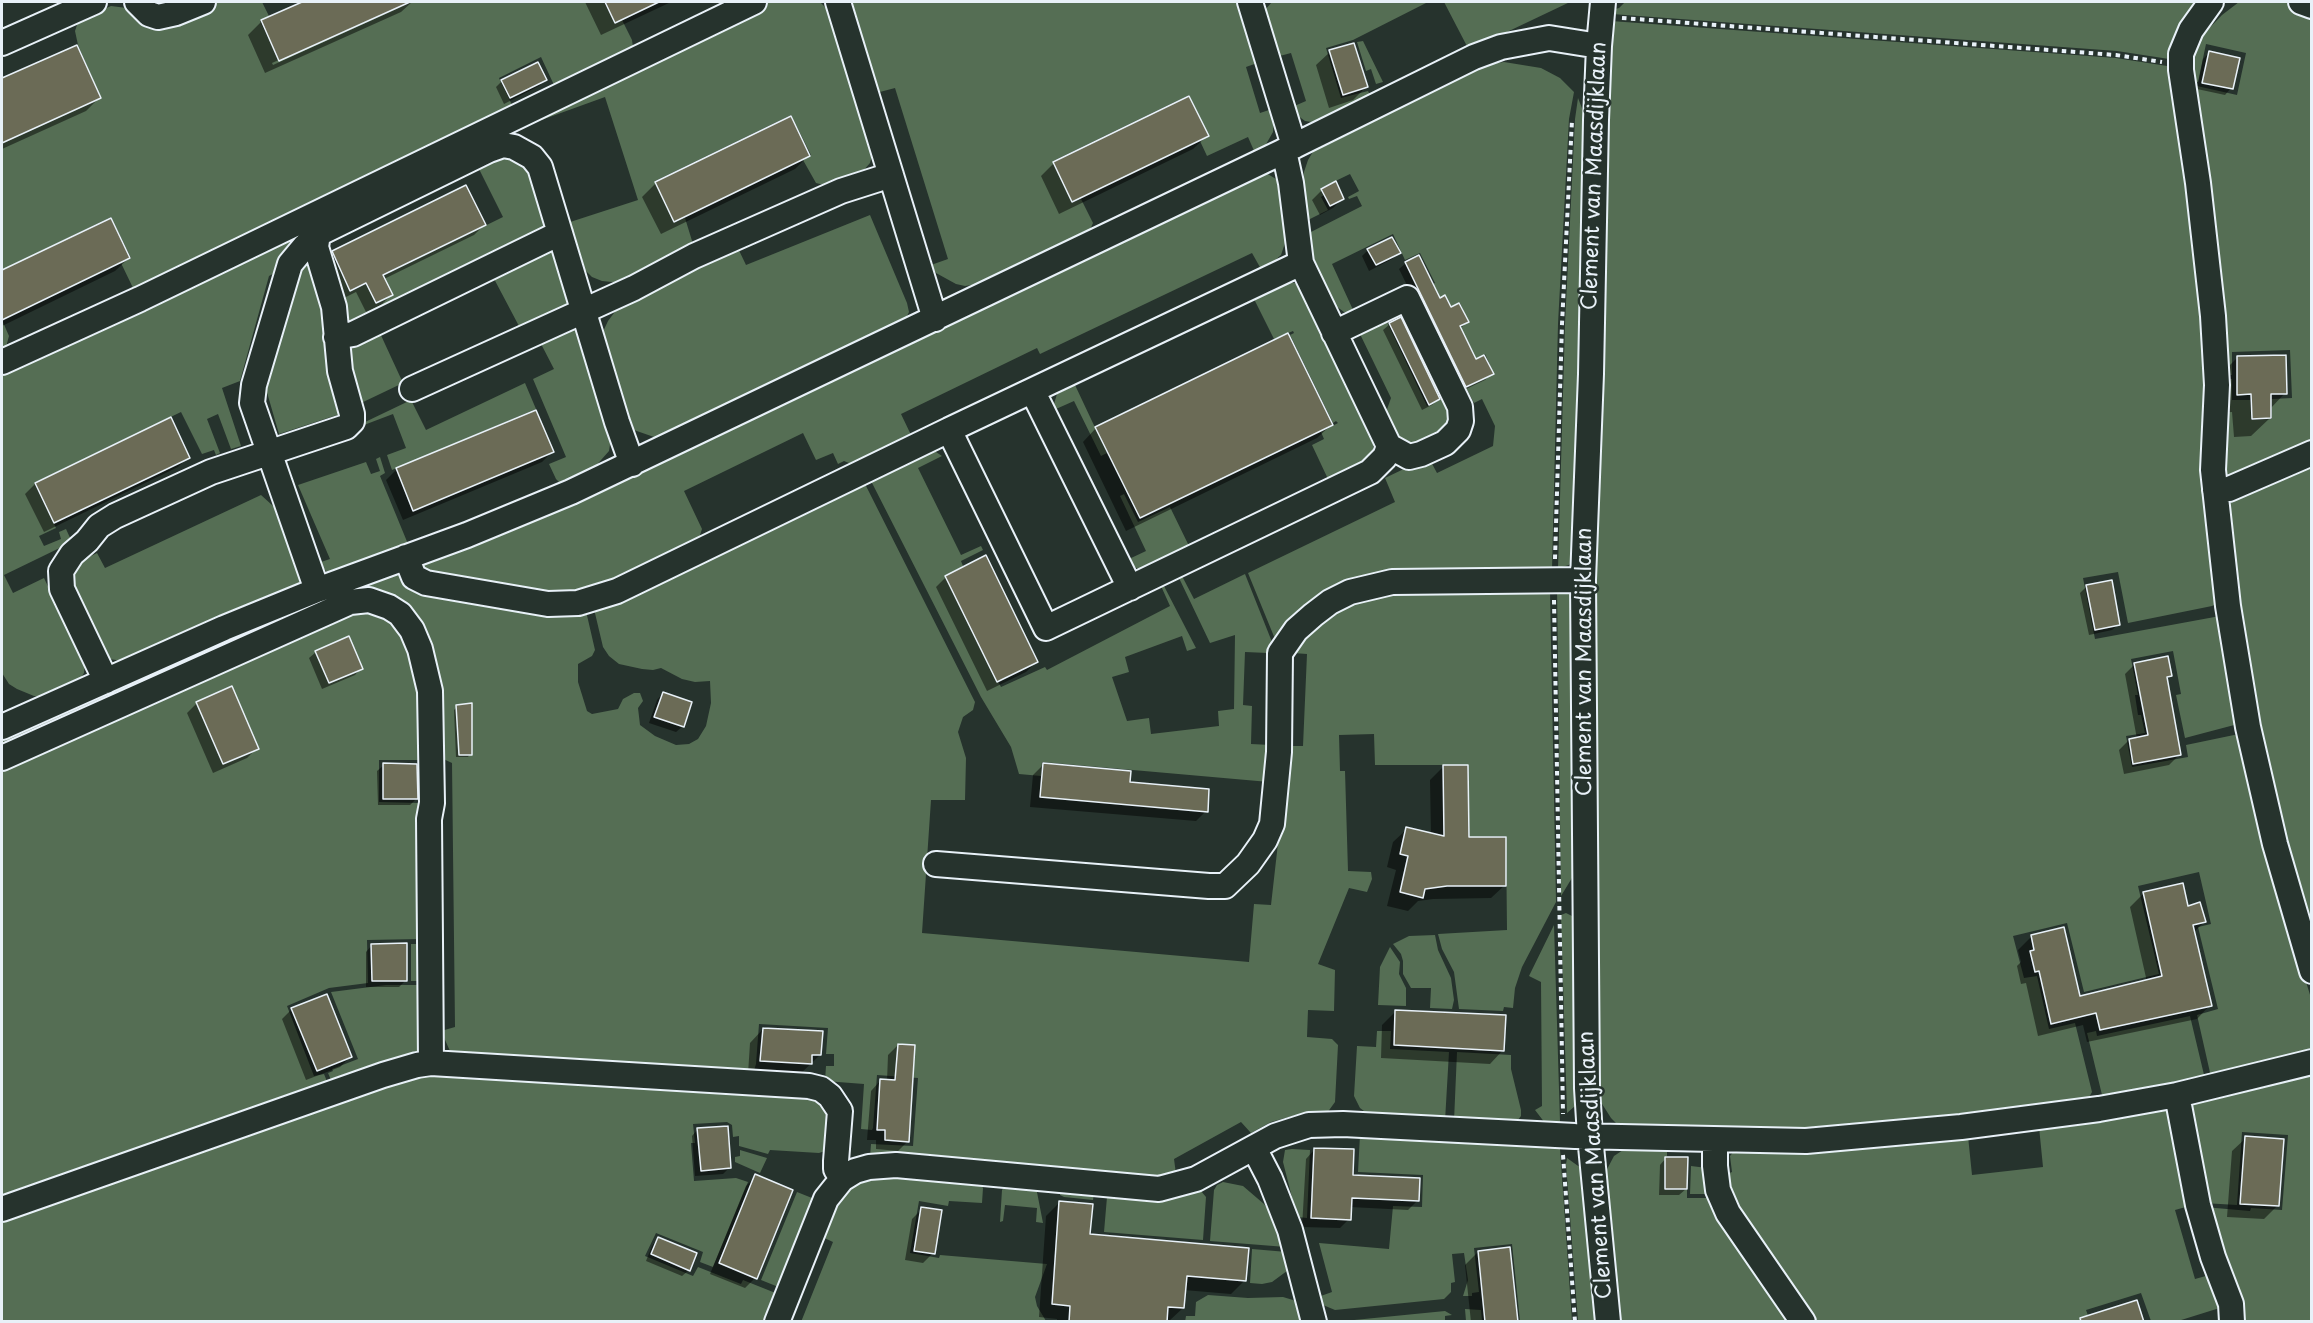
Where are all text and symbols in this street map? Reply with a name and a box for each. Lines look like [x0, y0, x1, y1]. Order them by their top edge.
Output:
street label: Clement van Maasdijklaan [1578, 41, 1612, 311]
street label: Clement van Maasdijklaan [1572, 528, 1598, 796]
street label: Clement van Maasdijklaan [1574, 1030, 1618, 1300]

